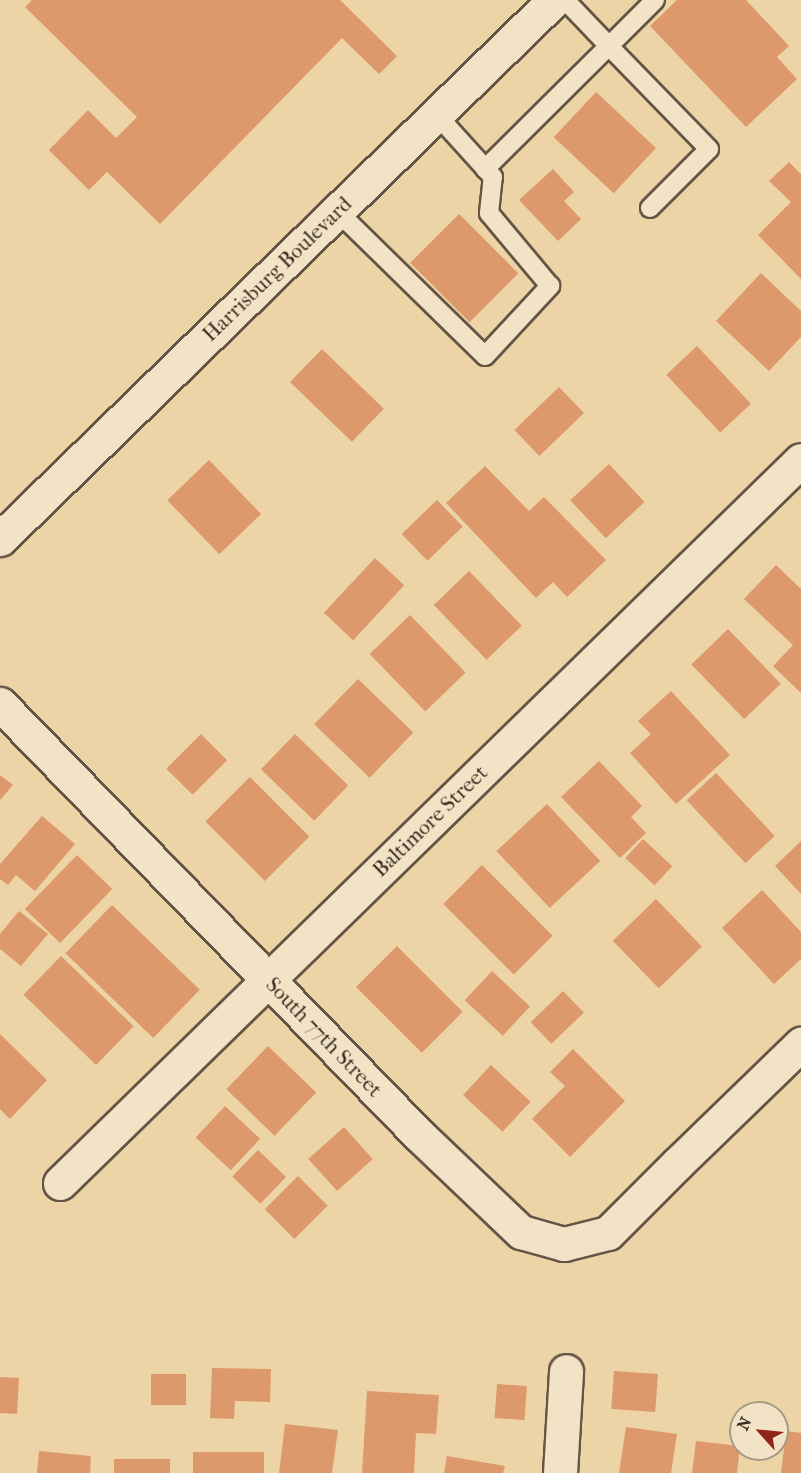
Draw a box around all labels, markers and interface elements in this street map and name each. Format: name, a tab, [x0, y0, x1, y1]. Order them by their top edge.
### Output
street label: Harrisburg Boulevard	[197, 191, 357, 347]
street label: Baltimore Street	[367, 760, 493, 882]
street label: South 77th Street	[261, 972, 387, 1102]
north arrow	[729, 1401, 789, 1461]
text: N	[733, 1414, 756, 1433]

